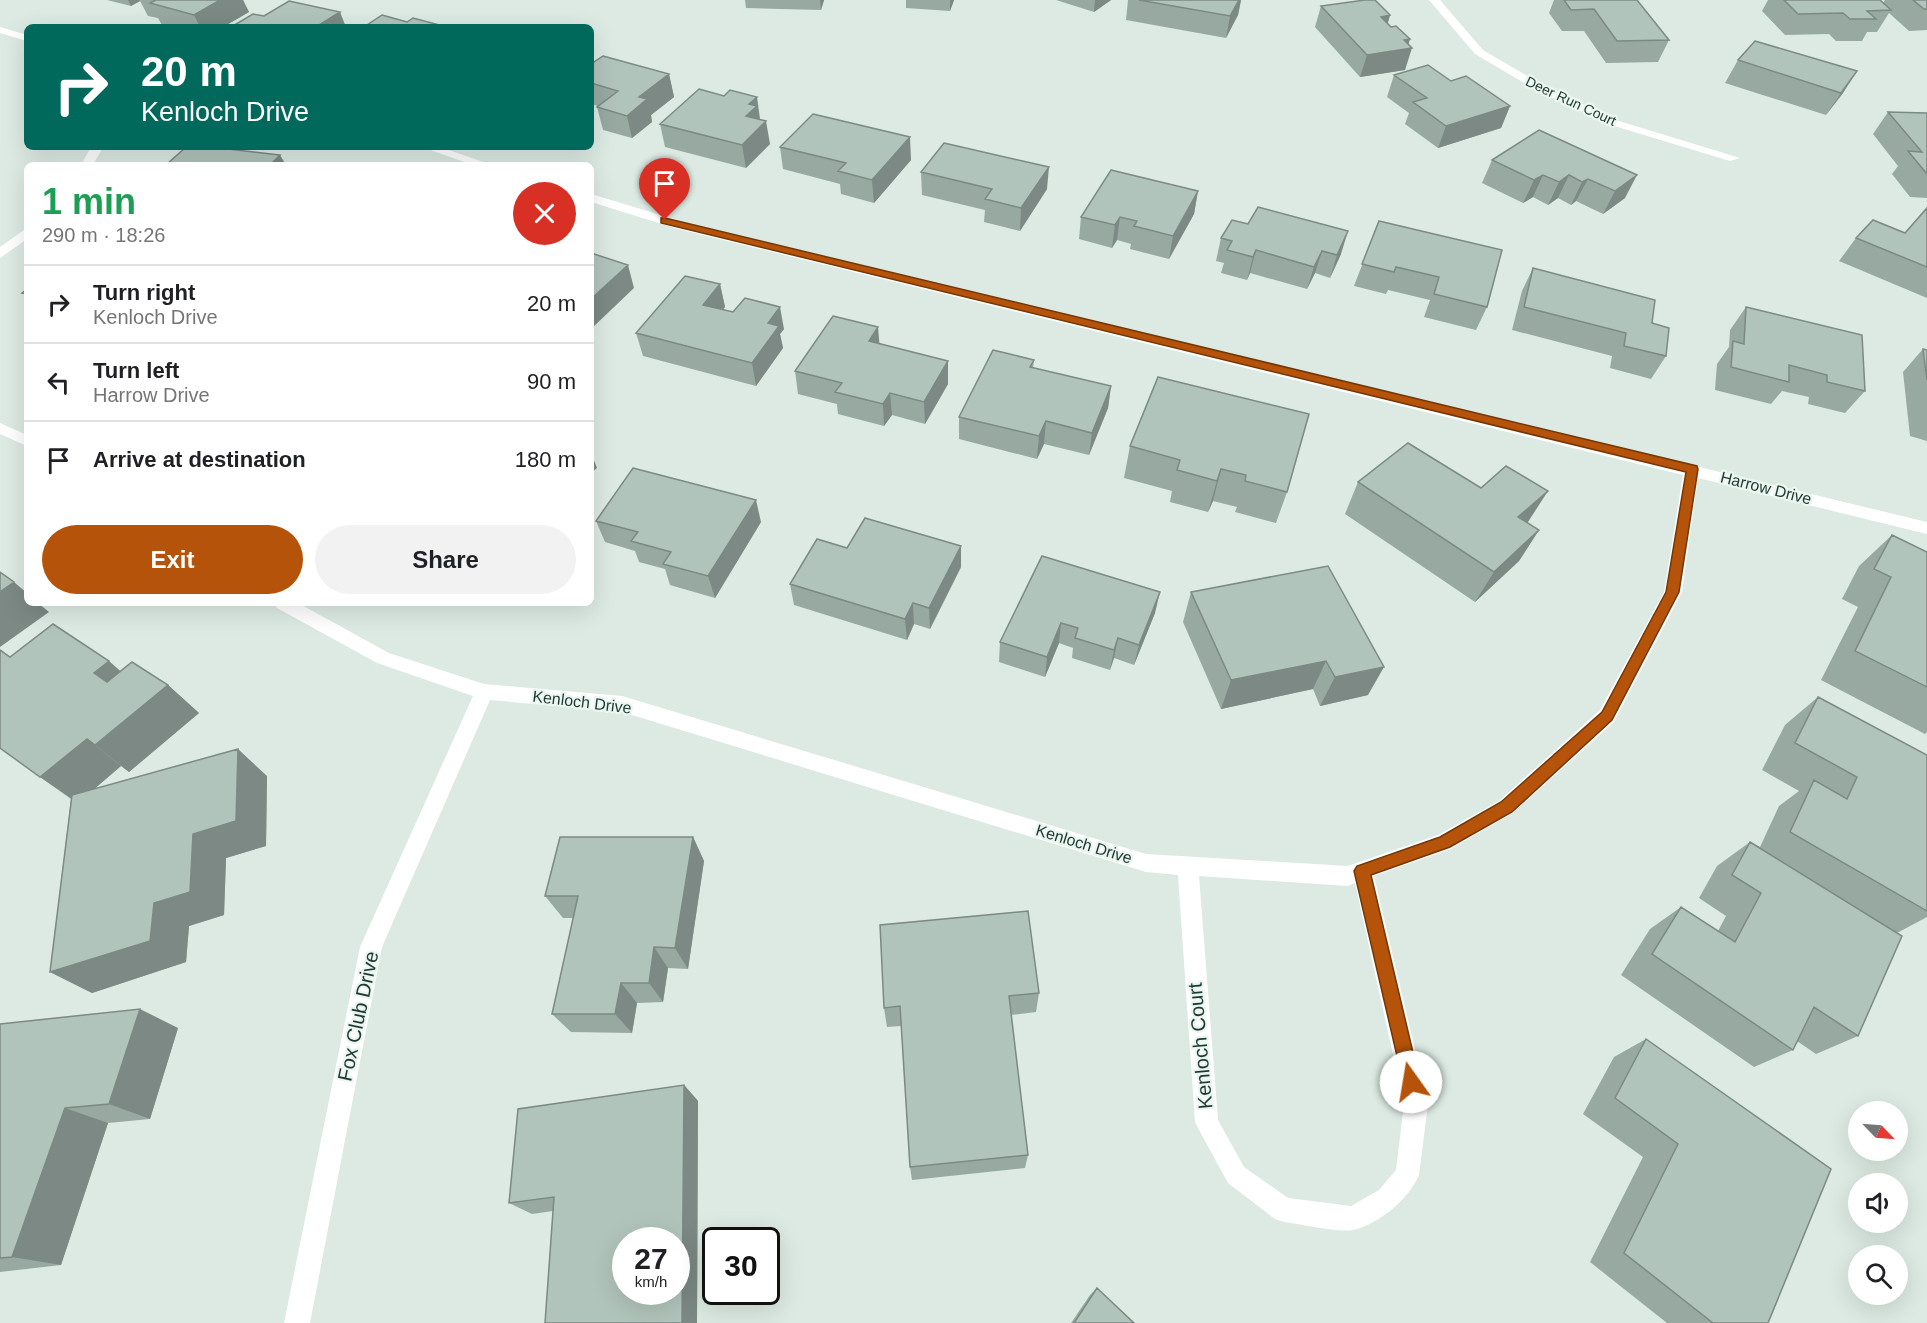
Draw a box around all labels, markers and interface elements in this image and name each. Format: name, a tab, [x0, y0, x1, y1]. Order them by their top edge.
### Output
icon: right	[42, 48, 120, 126]
text: 20 m	[141, 48, 237, 95]
street label: Deer Run Court	[1523, 73, 1619, 129]
text: Kenloch Drive	[141, 97, 309, 127]
pin	[639, 158, 690, 220]
icon: arrive	[648, 167, 681, 200]
text: 1 min	[42, 181, 136, 222]
button: close	[513, 182, 576, 245]
text: 290 m · 18:26	[42, 224, 165, 246]
text: Turn right	[93, 280, 195, 305]
icon: right	[42, 288, 75, 321]
text: 20 m	[527, 291, 576, 316]
text: Kenloch Drive	[93, 306, 218, 328]
text: Turn left	[93, 358, 179, 383]
icon: left	[42, 366, 75, 399]
text: 90 m	[527, 369, 576, 394]
text: Harrow Drive	[93, 384, 210, 406]
icon: arrive	[42, 444, 75, 477]
text: Arrive at destination	[93, 447, 306, 472]
text: 180 m	[515, 447, 576, 472]
street label: Harrow Drive	[1719, 468, 1813, 508]
button: Exit	[42, 525, 303, 594]
button: Share	[315, 525, 576, 594]
street label: Kenloch Drive	[532, 687, 633, 717]
street label: Kenloch Drive	[1034, 821, 1134, 867]
street label: Fox Club Drive	[333, 949, 383, 1083]
street label: Kenloch Court	[1183, 981, 1216, 1110]
position arrow	[1379, 1050, 1443, 1114]
north arrow	[1848, 1101, 1908, 1161]
map controls	[1848, 1101, 1908, 1305]
button: sound	[1848, 1173, 1908, 1233]
speed limit sign: 30	[702, 1227, 780, 1305]
text: 27	[634, 1242, 668, 1275]
button: search	[1848, 1245, 1908, 1305]
text: km/h	[635, 1273, 667, 1290]

